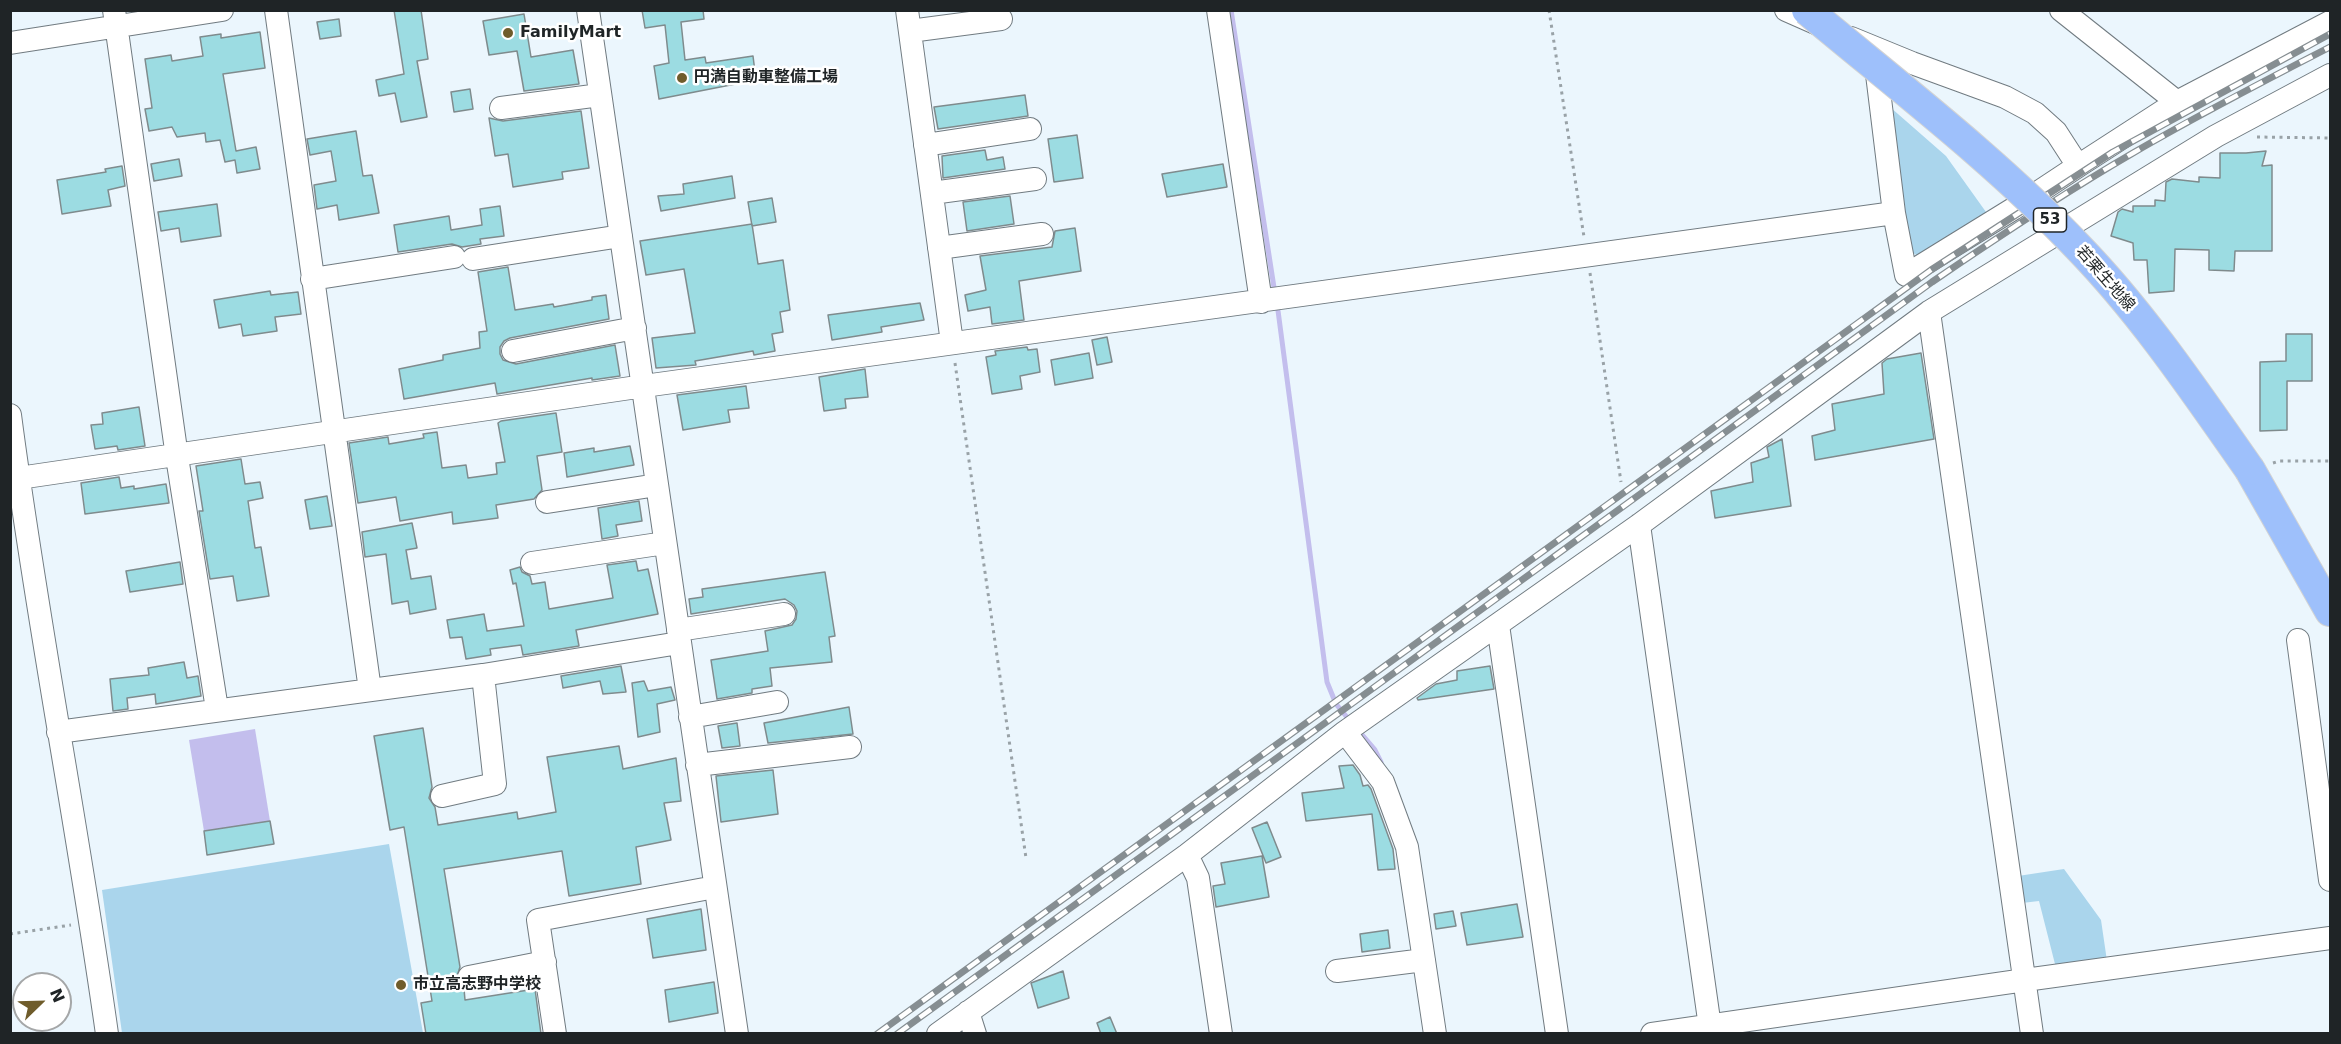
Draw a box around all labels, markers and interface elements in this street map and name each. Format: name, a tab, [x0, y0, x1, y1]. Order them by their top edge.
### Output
place label: FamilyMart	[520, 23, 621, 43]
marker: FamilyMart	[501, 26, 515, 40]
place label: 円満自動車整備工場	[694, 68, 838, 88]
marker: 円満自動車整備工場	[675, 71, 689, 85]
road number: 53	[2034, 208, 2066, 232]
street label: 若栗生地線	[2072, 243, 2138, 315]
north arrow	[12, 972, 72, 1032]
place label: 市立高志野中学校	[413, 975, 541, 995]
marker: 市立高志野中学校	[394, 978, 408, 992]
text: N	[46, 986, 69, 1005]

